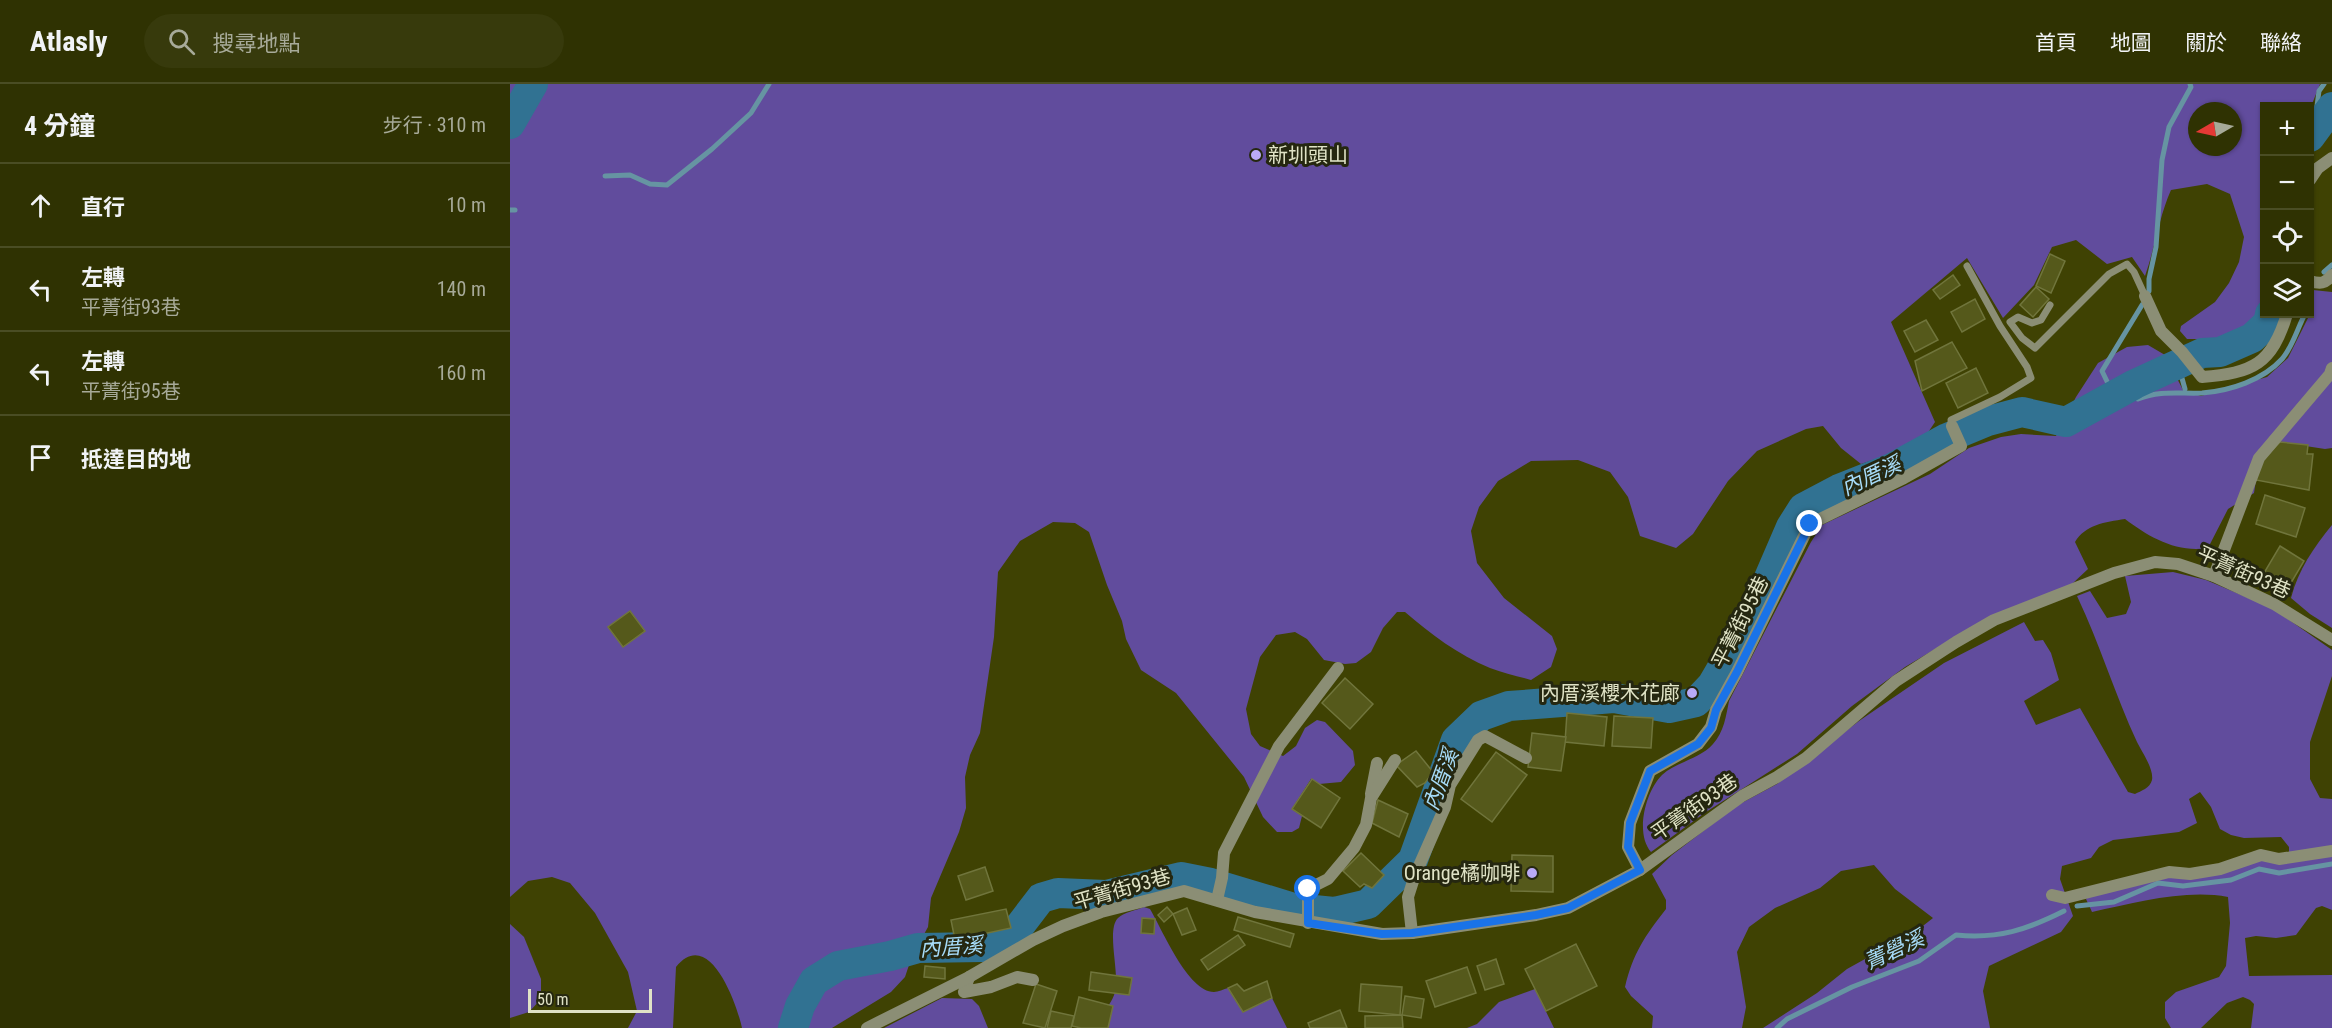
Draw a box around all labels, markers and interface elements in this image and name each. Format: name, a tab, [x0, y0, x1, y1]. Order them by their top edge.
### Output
search box	[144, 14, 564, 68]
text: Atlasly	[30, 25, 108, 58]
icon: search	[165, 25, 198, 58]
text: 搜尋地點	[213, 31, 301, 56]
text: 首頁	[2035, 31, 2077, 55]
text: 地圖	[2110, 31, 2152, 55]
text: 關於	[2185, 31, 2227, 55]
text: 聯絡	[2260, 31, 2302, 55]
north arrow	[2188, 102, 2242, 156]
map controls	[2260, 102, 2314, 318]
button: +	[2260, 102, 2314, 156]
text: 4 分鐘	[24, 111, 95, 141]
text: 步行 · 310 m	[383, 113, 486, 137]
place label: 新圳頭山	[1268, 143, 1348, 167]
marker: 新圳頭山	[1249, 148, 1263, 162]
button: −	[2260, 156, 2314, 210]
icon: ahead	[24, 189, 57, 222]
text: 10 m	[447, 193, 486, 217]
text: 直行	[81, 195, 125, 220]
button: locate	[2260, 210, 2314, 264]
button: layers	[2260, 264, 2314, 318]
text: 左轉	[81, 265, 125, 290]
icon: left	[24, 273, 57, 306]
text: 140 m	[437, 277, 486, 301]
text: 平菁街93巷	[81, 295, 181, 319]
text: 左轉	[81, 349, 125, 374]
icon: left	[24, 357, 57, 390]
text: 160 m	[437, 361, 486, 385]
text: 平菁街95巷	[81, 379, 181, 403]
icon: arrive	[24, 441, 57, 474]
text: 抵達目的地	[81, 447, 191, 472]
water label: 內厝溪	[1837, 451, 1907, 500]
route end	[1796, 510, 1822, 536]
street label: 平菁街93巷	[2194, 541, 2294, 603]
street label: 平菁街95巷	[1707, 572, 1773, 672]
place label: 內厝溪櫻木花廊	[1540, 681, 1680, 705]
marker: 內厝溪櫻木花廊	[1685, 686, 1699, 700]
water label: 內厝溪	[1419, 743, 1464, 814]
street label: 平菁街93巷	[1646, 769, 1742, 845]
place label: Orange橘咖啡	[1404, 861, 1520, 885]
street label: 平菁街93巷	[1071, 864, 1173, 914]
marker: Orange橘咖啡	[1525, 866, 1539, 880]
route start	[1294, 875, 1320, 901]
water label: 菁礐溪	[1860, 925, 1930, 974]
water label: 內厝溪	[919, 933, 986, 961]
scale bar	[528, 986, 652, 1014]
text: 50 m	[537, 990, 569, 1009]

